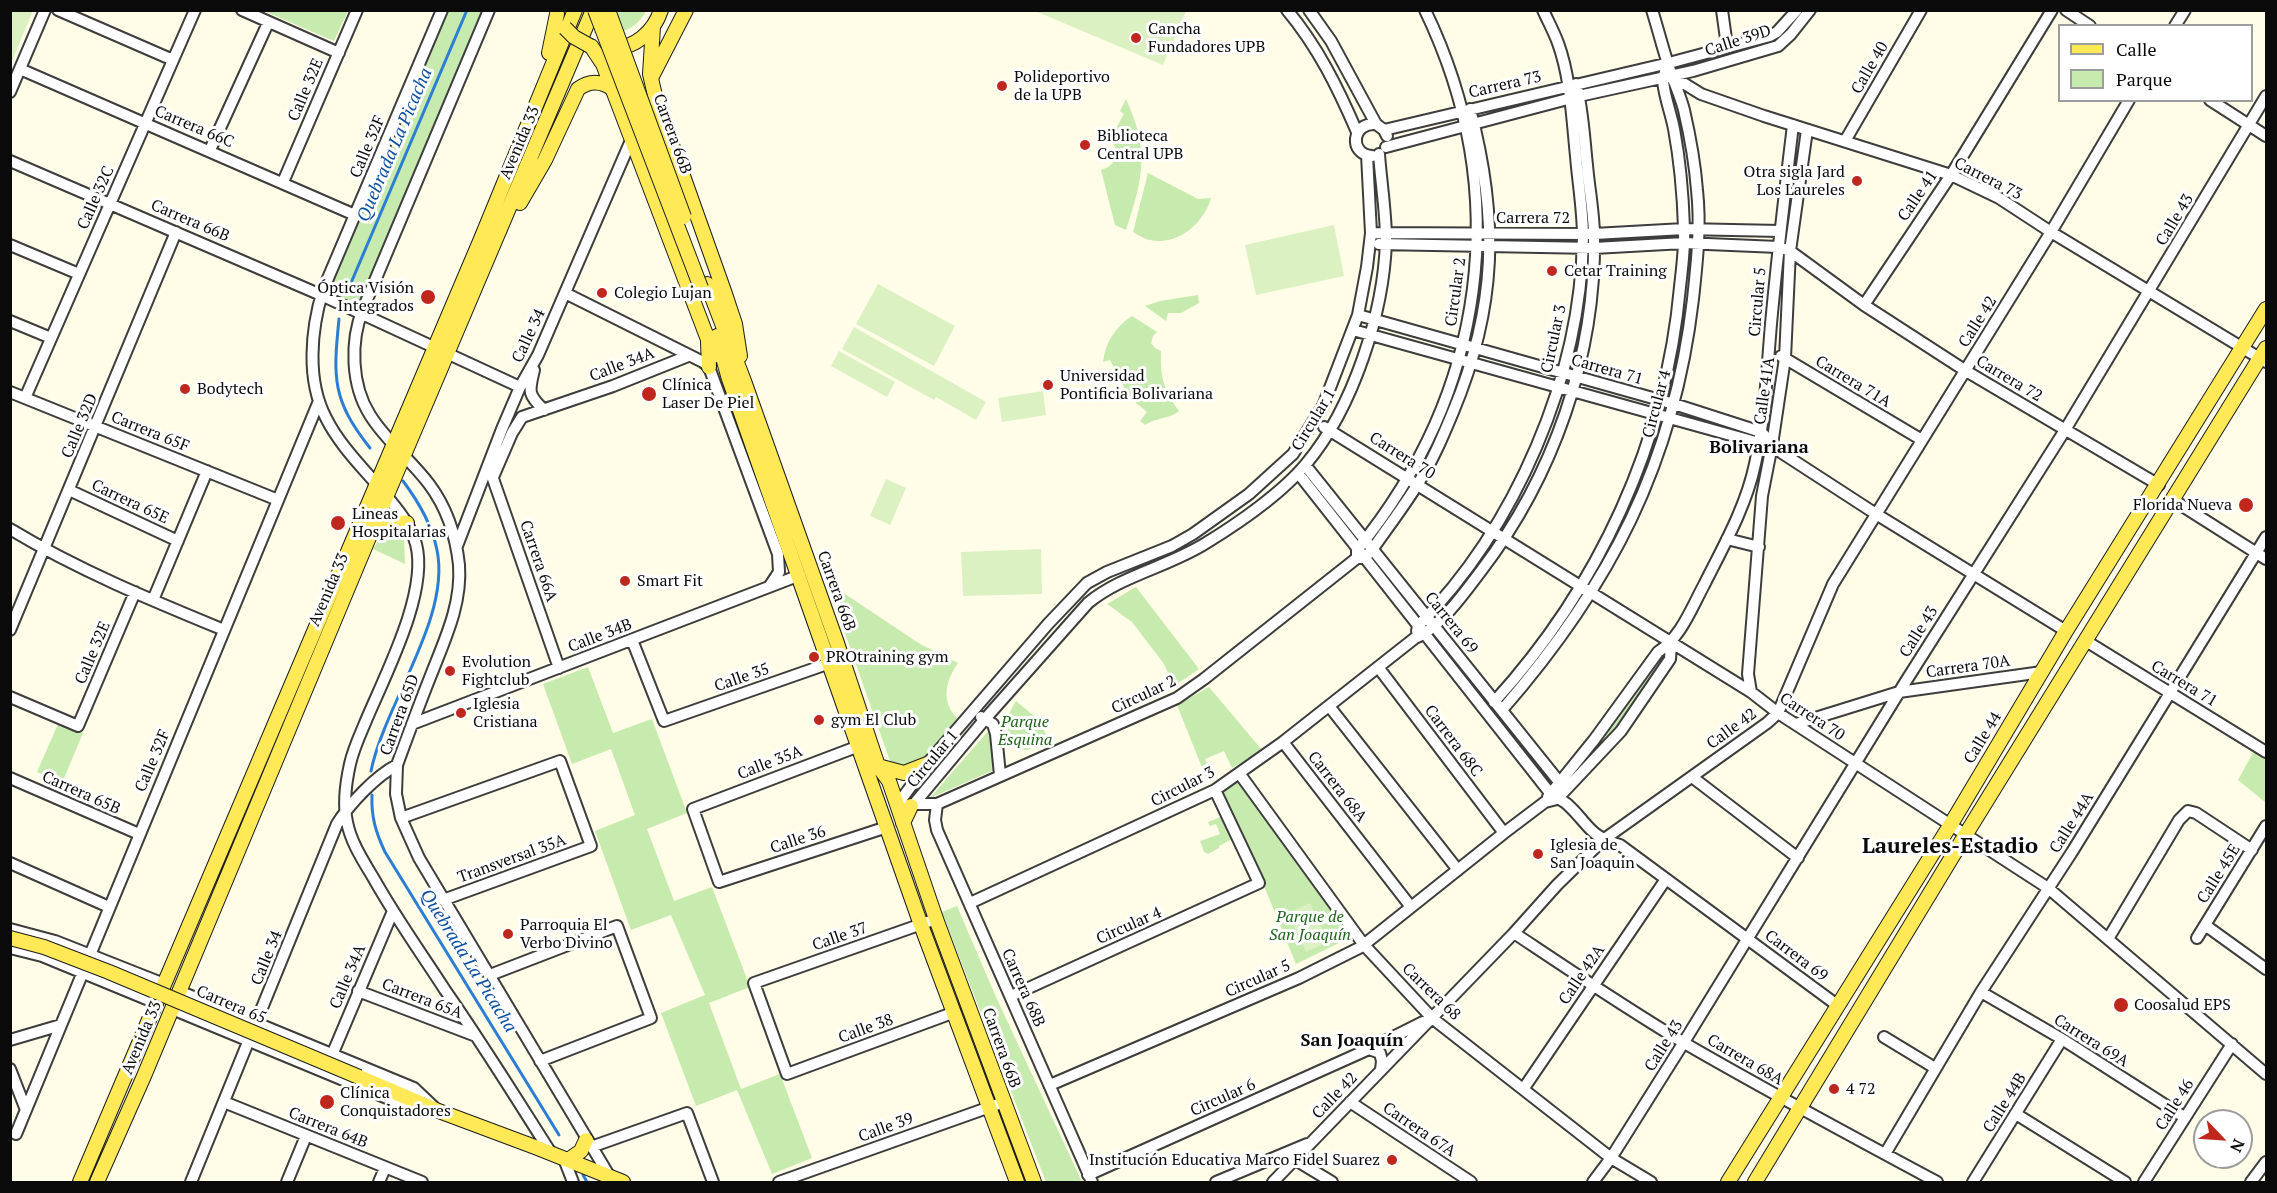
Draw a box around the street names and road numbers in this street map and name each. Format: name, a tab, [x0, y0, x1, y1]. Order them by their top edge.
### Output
street label: Calle 39D	[1703, 21, 1773, 61]
street label: Calle 40	[1847, 39, 1893, 97]
street label: Calle 32E	[284, 56, 328, 124]
street label: Carrera 73	[1467, 67, 1543, 103]
street label: Carrera 66B	[649, 91, 695, 177]
street label: Carrera 66C	[151, 102, 237, 152]
street label: Avenida 33	[496, 103, 544, 183]
street label: Calle 32F	[346, 113, 390, 181]
street label: Carrera 73	[1951, 154, 2025, 204]
street label: Calle 32C	[74, 163, 118, 233]
street label: Calle 41	[1894, 167, 1942, 225]
street label: Calle 43	[2152, 191, 2198, 249]
street label: Carrera 66B	[148, 196, 232, 246]
street label: Carrera 72	[1496, 208, 1570, 228]
street label: Circular 2	[1442, 256, 1470, 328]
street label: Circular 5	[1745, 267, 1771, 337]
street label: Calle 42	[1955, 293, 2001, 351]
street label: Circular 3	[1537, 303, 1571, 375]
street label: Calle 34	[508, 306, 550, 366]
street label: Calle 34A	[587, 344, 657, 386]
street label: Carrera 71	[1569, 351, 1645, 389]
street label: Carrera 71A	[1812, 352, 1894, 412]
street label: Carrera 72	[1972, 352, 2046, 406]
street label: Calle 41A	[1751, 356, 1779, 426]
street label: Circular 4	[1639, 368, 1675, 440]
street label: Circular 1	[1288, 385, 1340, 455]
street label: Calle 32D	[58, 391, 102, 461]
street label: Carrera 65F	[108, 408, 192, 456]
street label: Carrera 70	[1366, 428, 1438, 484]
street label: Carrera 65E	[88, 476, 172, 528]
street label: Carrera 66A	[515, 518, 561, 604]
street label: Carrera 66B	[813, 548, 859, 634]
street label: Avenida 33	[305, 550, 353, 630]
street label: Carrera 69	[1420, 588, 1482, 658]
street label: Calle 43	[1896, 603, 1942, 661]
street label: Calle 34B	[565, 615, 635, 657]
street label: Calle 32E	[71, 619, 115, 687]
street label: Carrera 70A	[1925, 652, 2011, 682]
street label: Carrera 71	[2147, 657, 2221, 711]
street label: Calle 35	[712, 660, 772, 696]
street label: Carrera 65D	[376, 672, 424, 758]
street label: Circular 2	[1109, 672, 1179, 718]
street label: Carrera 70	[1776, 689, 1848, 745]
street label: Carrera 68C	[1420, 702, 1486, 780]
street label: Calle 42	[1703, 704, 1761, 754]
street label: Calle 44	[1960, 709, 2006, 767]
street label: Circular 1	[903, 726, 963, 792]
street label: Calle 32F	[131, 727, 175, 795]
street label: Calle 35A	[735, 742, 805, 784]
street label: Carrera 68A	[1303, 748, 1371, 826]
street label: Circular 3	[1148, 763, 1218, 811]
street label: Carrera 65B	[39, 767, 123, 819]
street label: Calle 44A	[2046, 789, 2098, 857]
street label: Calle 36	[768, 822, 828, 858]
street label: Transversal 35A	[455, 831, 569, 887]
street label: Calle 45E	[2193, 841, 2245, 907]
street label: Circular 4	[1093, 903, 1165, 949]
street label: Calle 37	[810, 919, 870, 955]
street label: Carrera 69	[1761, 926, 1831, 986]
street label: Calle 34	[247, 928, 287, 988]
street label: Calle 42A	[1555, 941, 1609, 1009]
street label: Calle 34A	[326, 942, 370, 1012]
street label: Carrera 68B	[997, 946, 1049, 1030]
street label: Circular 5	[1222, 956, 1294, 1002]
street label: Carrera 68	[1398, 959, 1464, 1025]
street label: Carrera 65A	[379, 975, 465, 1023]
street label: Carrera 65	[193, 982, 269, 1028]
street label: Avenida 33	[118, 998, 166, 1078]
street label: Carrera 66B	[978, 1005, 1024, 1091]
street label: Calle 38	[836, 1010, 896, 1048]
street label: Carrera 69A	[2050, 1010, 2132, 1072]
street label: Calle 43	[1641, 1017, 1687, 1075]
street label: Carrera 68A	[1703, 1030, 1787, 1090]
street label: Calle 42	[1308, 1069, 1362, 1123]
street label: Calle 44B	[1979, 1070, 2031, 1136]
street label: Circular 6	[1187, 1075, 1259, 1121]
street label: Calle 46	[2152, 1076, 2198, 1134]
street label: Carrera 67A	[1379, 1099, 1459, 1161]
street label: Carrera 64B	[286, 1103, 370, 1153]
street label: Calle 39	[856, 1109, 916, 1147]

